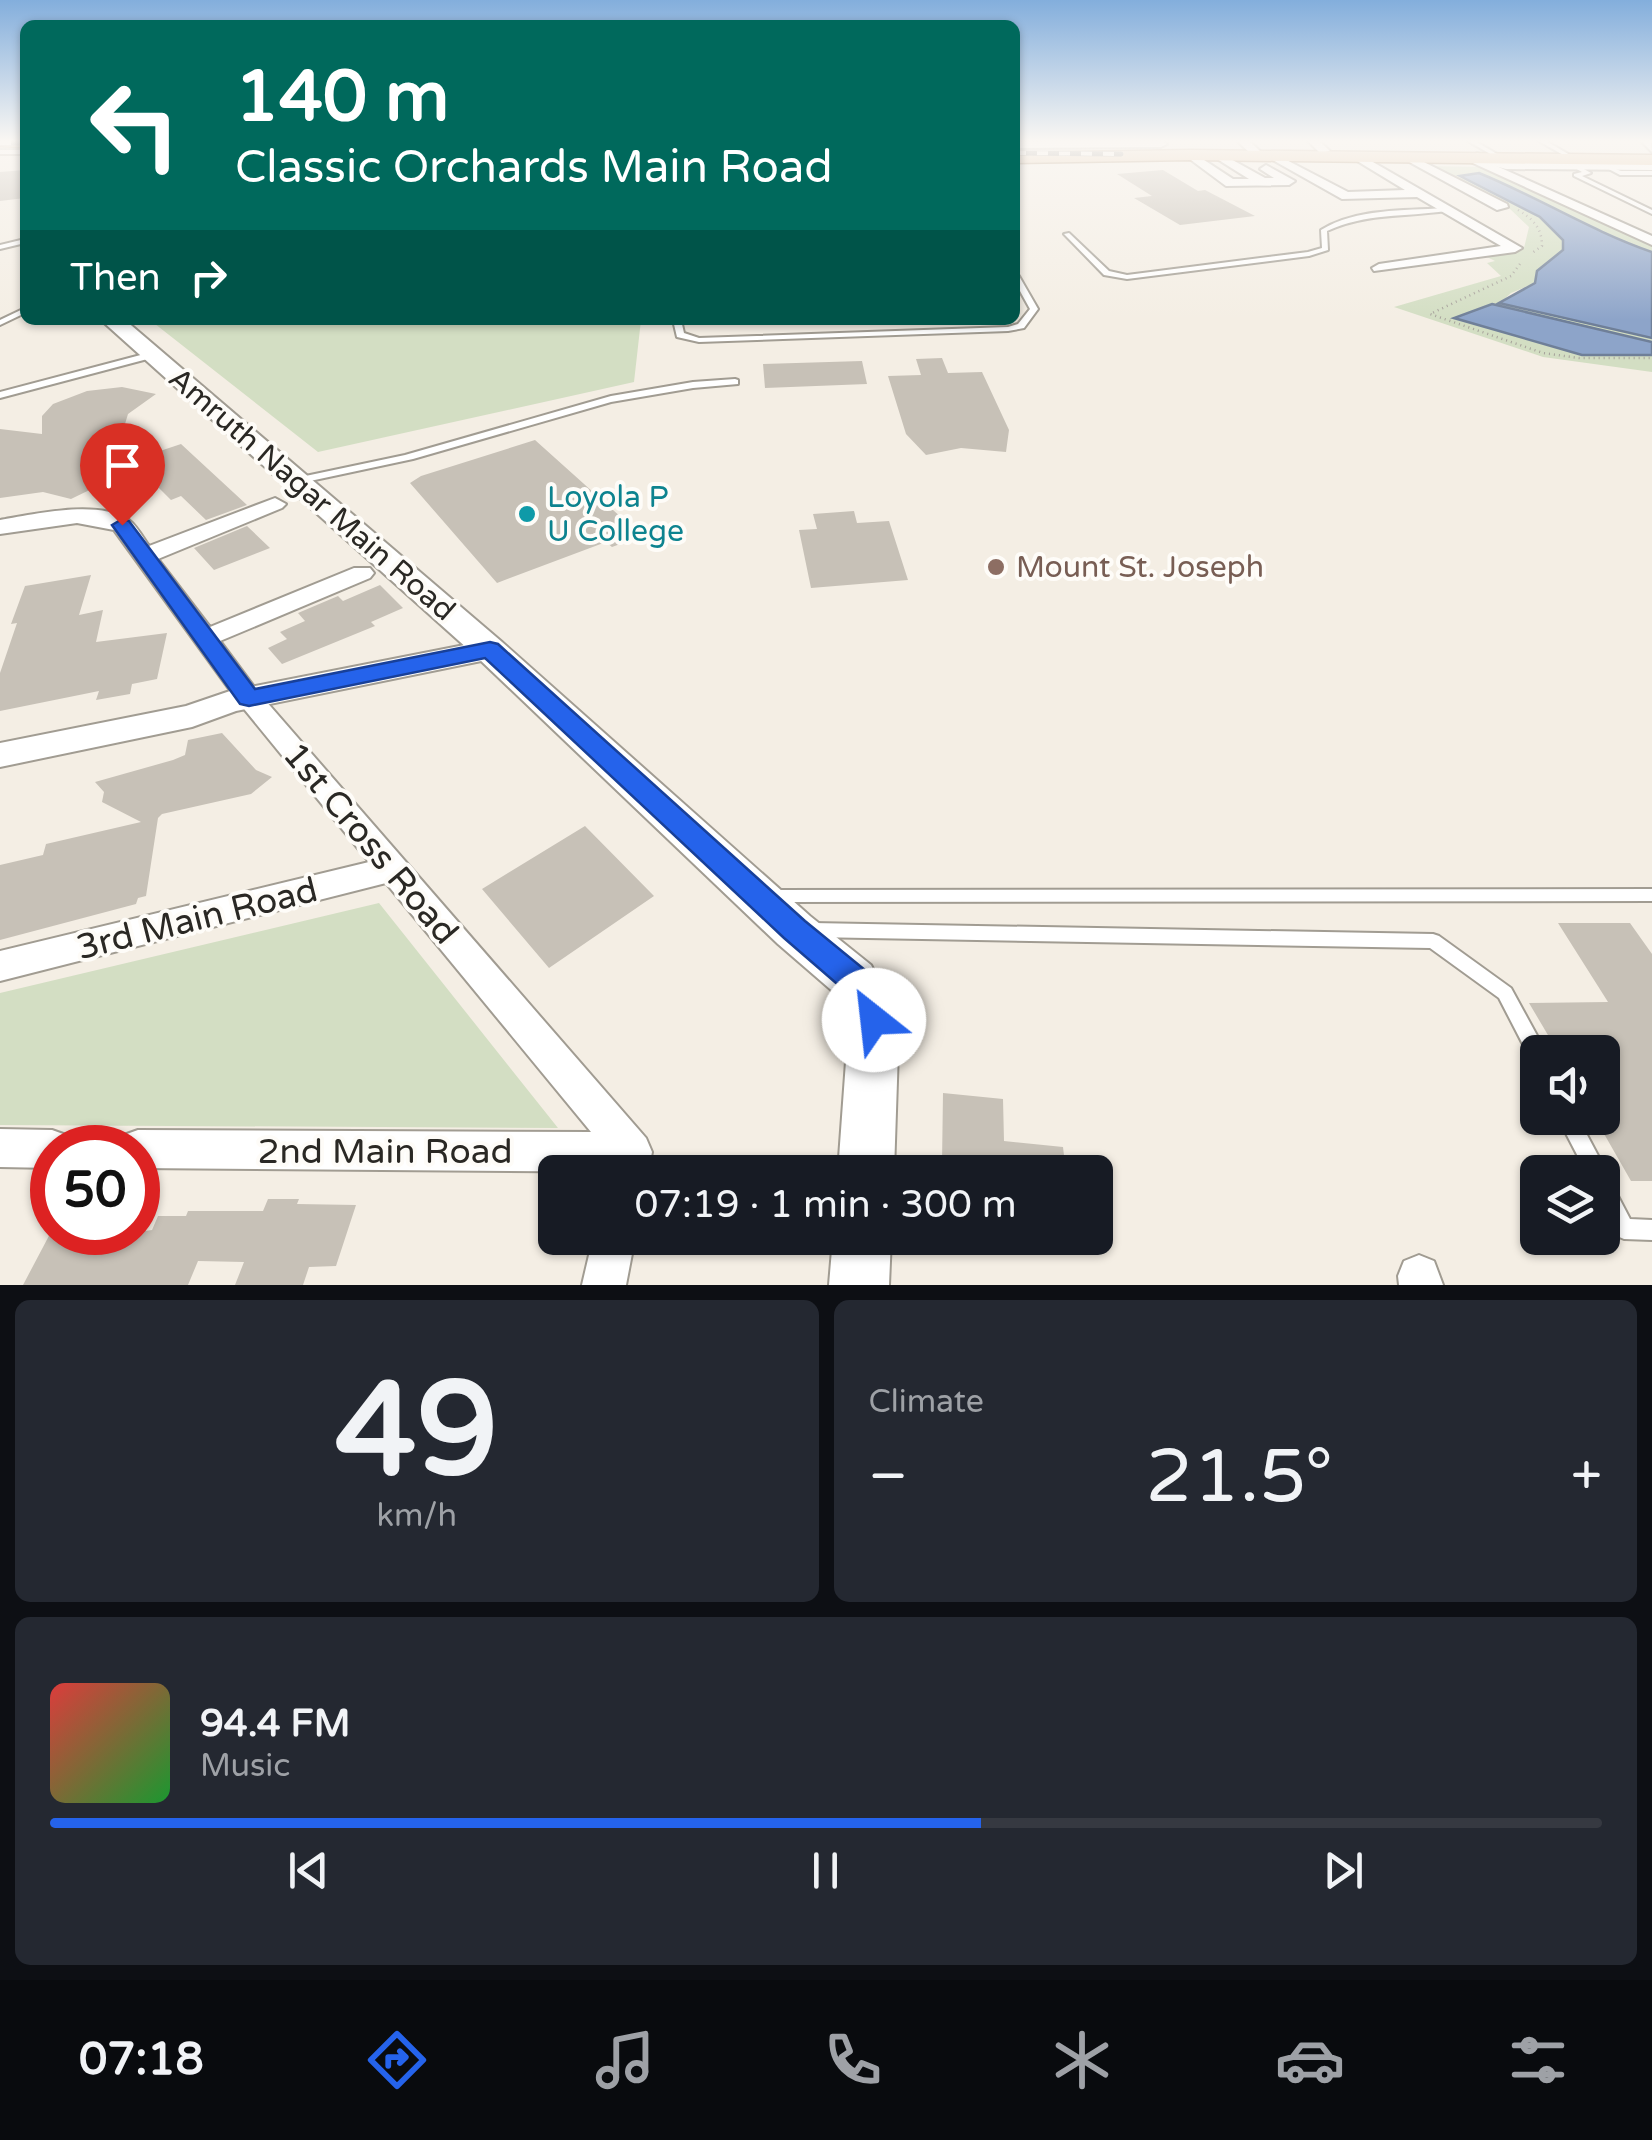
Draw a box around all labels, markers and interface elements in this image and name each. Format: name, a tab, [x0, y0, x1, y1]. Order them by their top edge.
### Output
text: 140 m	[235, 56, 449, 140]
icon: left	[70, 60, 200, 190]
text: Classic Orchards Main Road	[235, 141, 833, 195]
icon: right	[181, 250, 236, 305]
text: Then	[70, 255, 161, 301]
street label: Amruth Nagar Main Road	[161, 360, 463, 629]
pin	[80, 423, 165, 526]
icon: arrive	[95, 438, 150, 493]
place label: Loyola P U College	[547, 479, 684, 550]
marker: Loyola P U College	[516, 503, 538, 525]
place label: Mount St. Joseph	[1016, 549, 1264, 586]
marker: Mount St. Joseph	[985, 556, 1007, 578]
street label: 1st Cross Road	[274, 734, 467, 953]
street label: 3rd Main Road	[73, 869, 322, 969]
position arrow	[822, 968, 926, 1072]
map controls	[1520, 1035, 1620, 1255]
button: sound	[1520, 1035, 1620, 1135]
speed limit sign: 50	[30, 1125, 160, 1255]
street label: 2nd Main Road	[257, 1131, 513, 1173]
button: layers	[1520, 1155, 1620, 1255]
text: 07:19 · 1 min · 300 m	[634, 1182, 1017, 1228]
text: 49	[335, 1354, 498, 1510]
text: Climate	[869, 1383, 984, 1421]
text: 21.5°	[1146, 1432, 1333, 1522]
text: −	[869, 1444, 908, 1510]
text: +	[1571, 1444, 1602, 1510]
text: km/h	[377, 1497, 457, 1535]
text: 94.4 FM	[200, 1701, 350, 1747]
text: Music	[200, 1747, 290, 1785]
icon: previous	[281, 1843, 336, 1898]
icon: pause	[798, 1843, 853, 1898]
icon: next	[1316, 1843, 1371, 1898]
icon: directions	[362, 2025, 432, 2095]
icon: music	[590, 2025, 660, 2095]
icon: phone	[818, 2025, 888, 2095]
icon: climate	[1047, 2025, 1117, 2095]
icon: car	[1275, 2025, 1345, 2095]
icon: filters	[1503, 2025, 1573, 2095]
text: 07:18	[79, 2033, 204, 2087]

